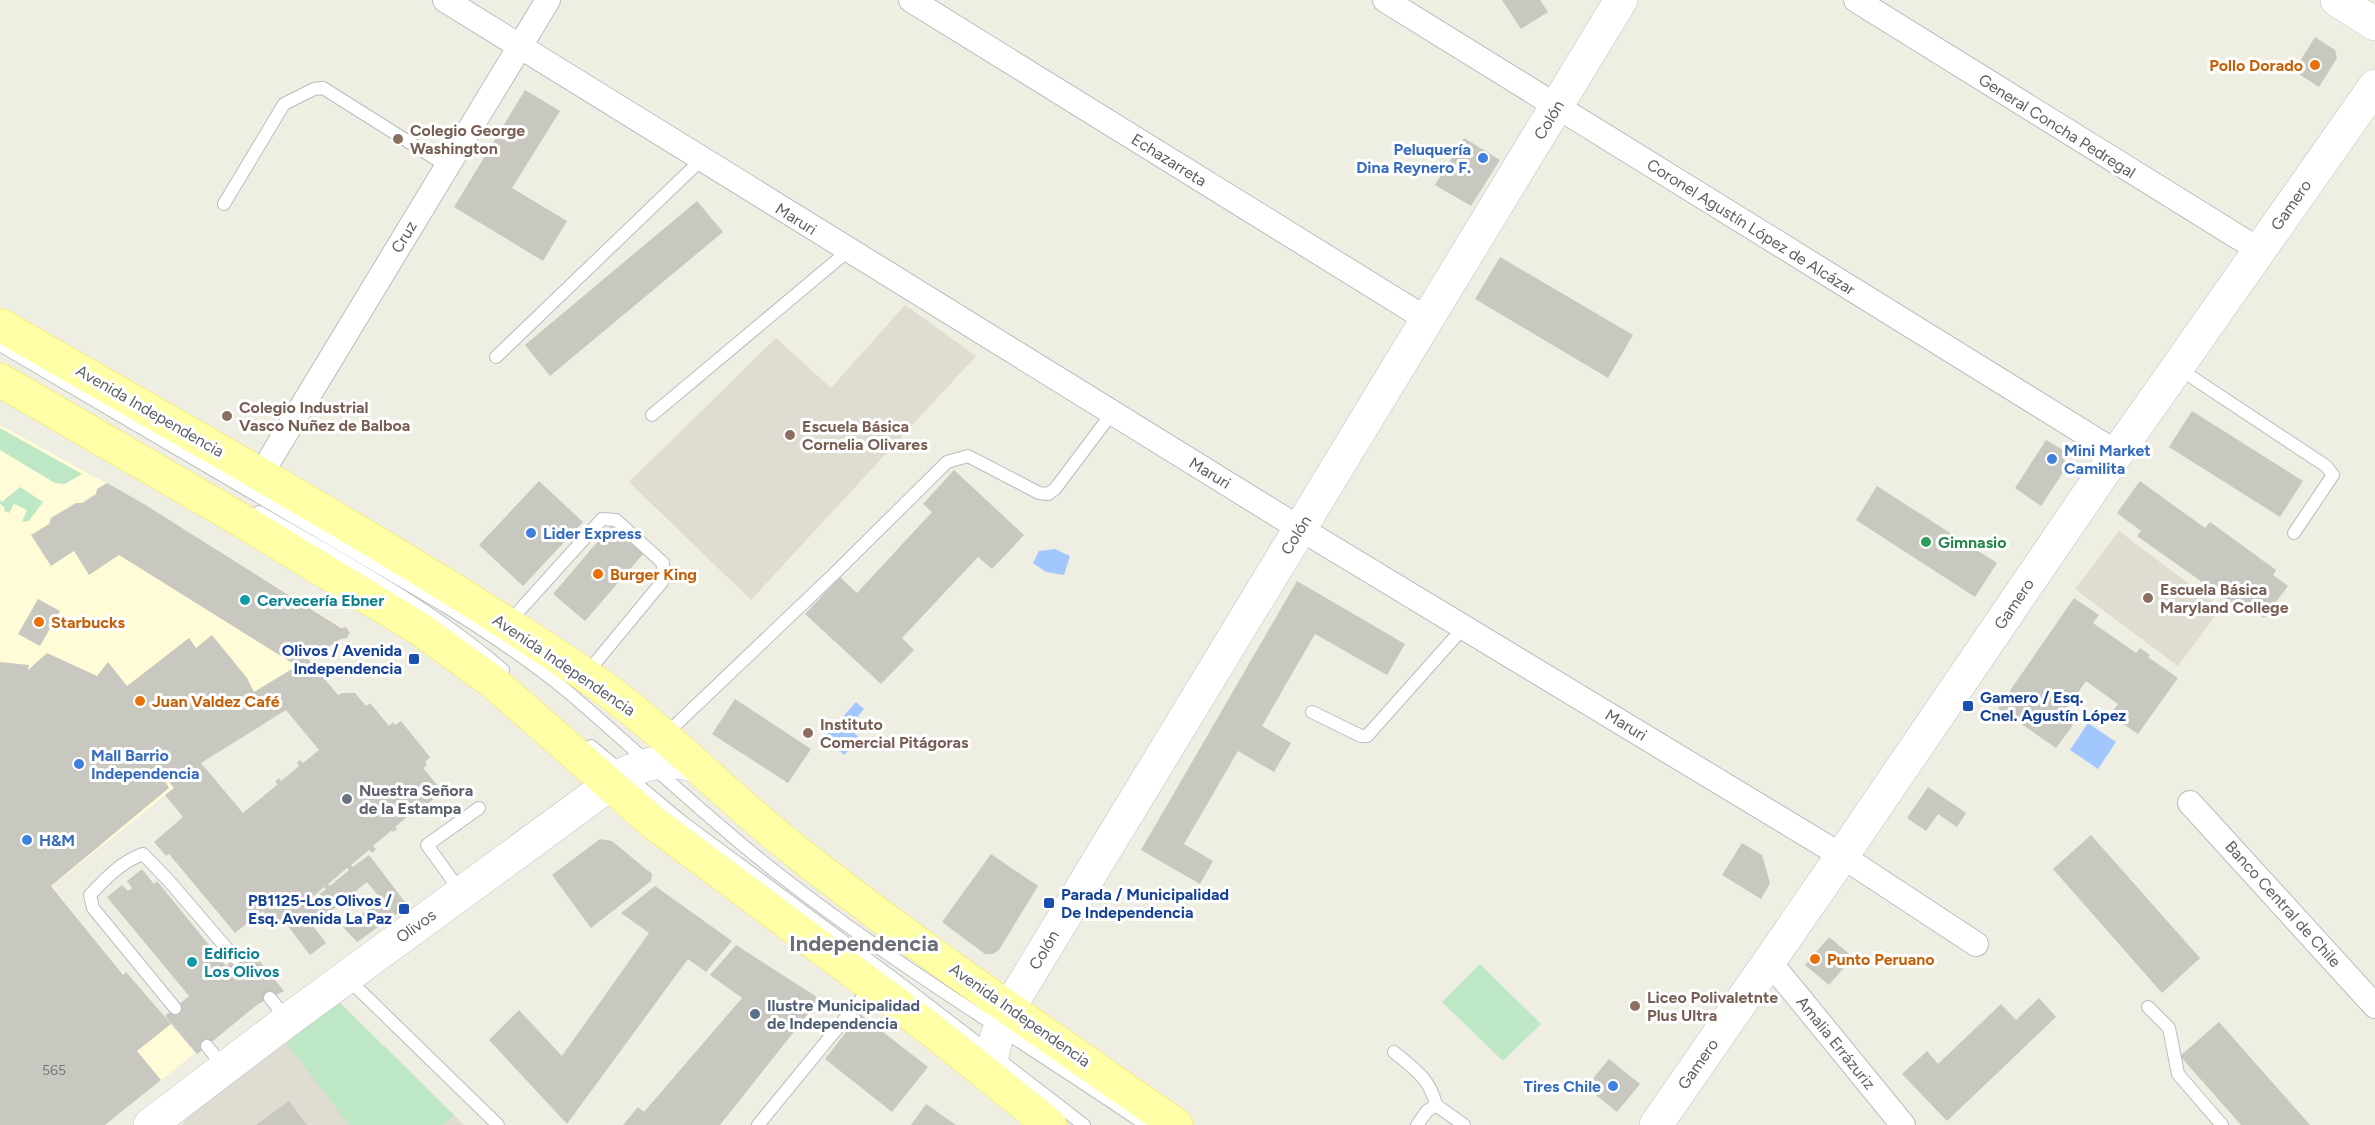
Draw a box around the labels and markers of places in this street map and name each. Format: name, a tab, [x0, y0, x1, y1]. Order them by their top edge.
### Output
place label: Pollo Dorado	[2209, 56, 2303, 75]
marker: Pollo Dorado	[2308, 58, 2322, 72]
place label: Colegio George Washington	[410, 121, 525, 158]
marker: Colegio George Washington	[391, 132, 405, 146]
place label: Peluquería Dina Reynero F.	[1356, 140, 1471, 177]
marker: Peluquería Dina Reynero F.	[1476, 151, 1490, 165]
place label: Colegio Industrial Vasco Nuñez de Balboa	[239, 398, 410, 435]
marker: Colegio Industrial Vasco Nuñez de Balboa	[220, 409, 234, 423]
place label: Escuela Básica Cornelia Olivares	[802, 417, 928, 454]
marker: Escuela Básica Cornelia Olivares	[783, 428, 797, 442]
place label: Mini Market Camilita	[2064, 441, 2151, 478]
marker: Mini Market Camilita	[2045, 452, 2059, 466]
place label: Lider Express	[543, 524, 642, 543]
marker: Lider Express	[524, 526, 538, 540]
place label: Gimnasio	[1938, 533, 2007, 552]
marker: Gimnasio	[1919, 535, 1933, 549]
place label: Burger King	[610, 565, 697, 584]
marker: Burger King	[591, 567, 605, 581]
place label: Escuela Básica Maryland College	[2160, 580, 2289, 617]
place label: Cervecería Ebner	[257, 591, 384, 610]
marker: Escuela Básica Maryland College	[2141, 591, 2155, 605]
marker: Cervecería Ebner	[238, 593, 252, 607]
place label: Starbucks	[51, 613, 126, 632]
marker: Starbucks	[32, 615, 46, 629]
place label: Olivos / Avenida Independencia	[282, 641, 402, 678]
marker: Olivos / Avenida Independencia	[407, 652, 421, 666]
place label: Gamero / Esq. Cnel. Agustín López	[1980, 688, 2127, 725]
place label: Juan Valdez Café	[152, 692, 280, 711]
marker: Juan Valdez Café	[133, 694, 147, 708]
marker: Gamero / Esq. Cnel. Agustín López	[1961, 699, 1975, 713]
place label: Instituto Comercial Pitágoras	[820, 715, 969, 752]
marker: Instituto Comercial Pitágoras	[801, 726, 815, 740]
place label: Mall Barrio Independencia	[91, 746, 200, 783]
marker: Mall Barrio Independencia	[72, 757, 86, 771]
place label: Nuestra Señora de la Estampa	[359, 781, 473, 818]
marker: Nuestra Señora de la Estampa	[340, 792, 354, 806]
place label: H&M	[39, 831, 75, 850]
marker: H&M	[20, 833, 34, 847]
place label: Parada / Municipalidad De Independencia	[1061, 885, 1229, 922]
place label: PB1125-Los Olivos / Esq. Avenida La Paz	[248, 891, 392, 928]
marker: Parada / Municipalidad De Independencia	[1042, 896, 1056, 910]
marker: PB1125-Los Olivos / Esq. Avenida La Paz	[397, 902, 411, 916]
place label: Edificio Los Olivos	[204, 944, 280, 981]
place label: Punto Peruano	[1827, 950, 1935, 969]
marker: Punto Peruano	[1808, 952, 1822, 966]
marker: Edificio Los Olivos	[185, 955, 199, 969]
place label: Liceo Polivaletnte Plus Ultra	[1647, 988, 1778, 1025]
place label: Ilustre Municipalidad de Independencia	[767, 996, 920, 1033]
marker: Liceo Polivaletnte Plus Ultra	[1628, 999, 1642, 1013]
marker: Ilustre Municipalidad de Independencia	[748, 1007, 762, 1021]
place label: Tires Chile	[1524, 1077, 1601, 1096]
marker: Tires Chile	[1606, 1079, 1620, 1093]

